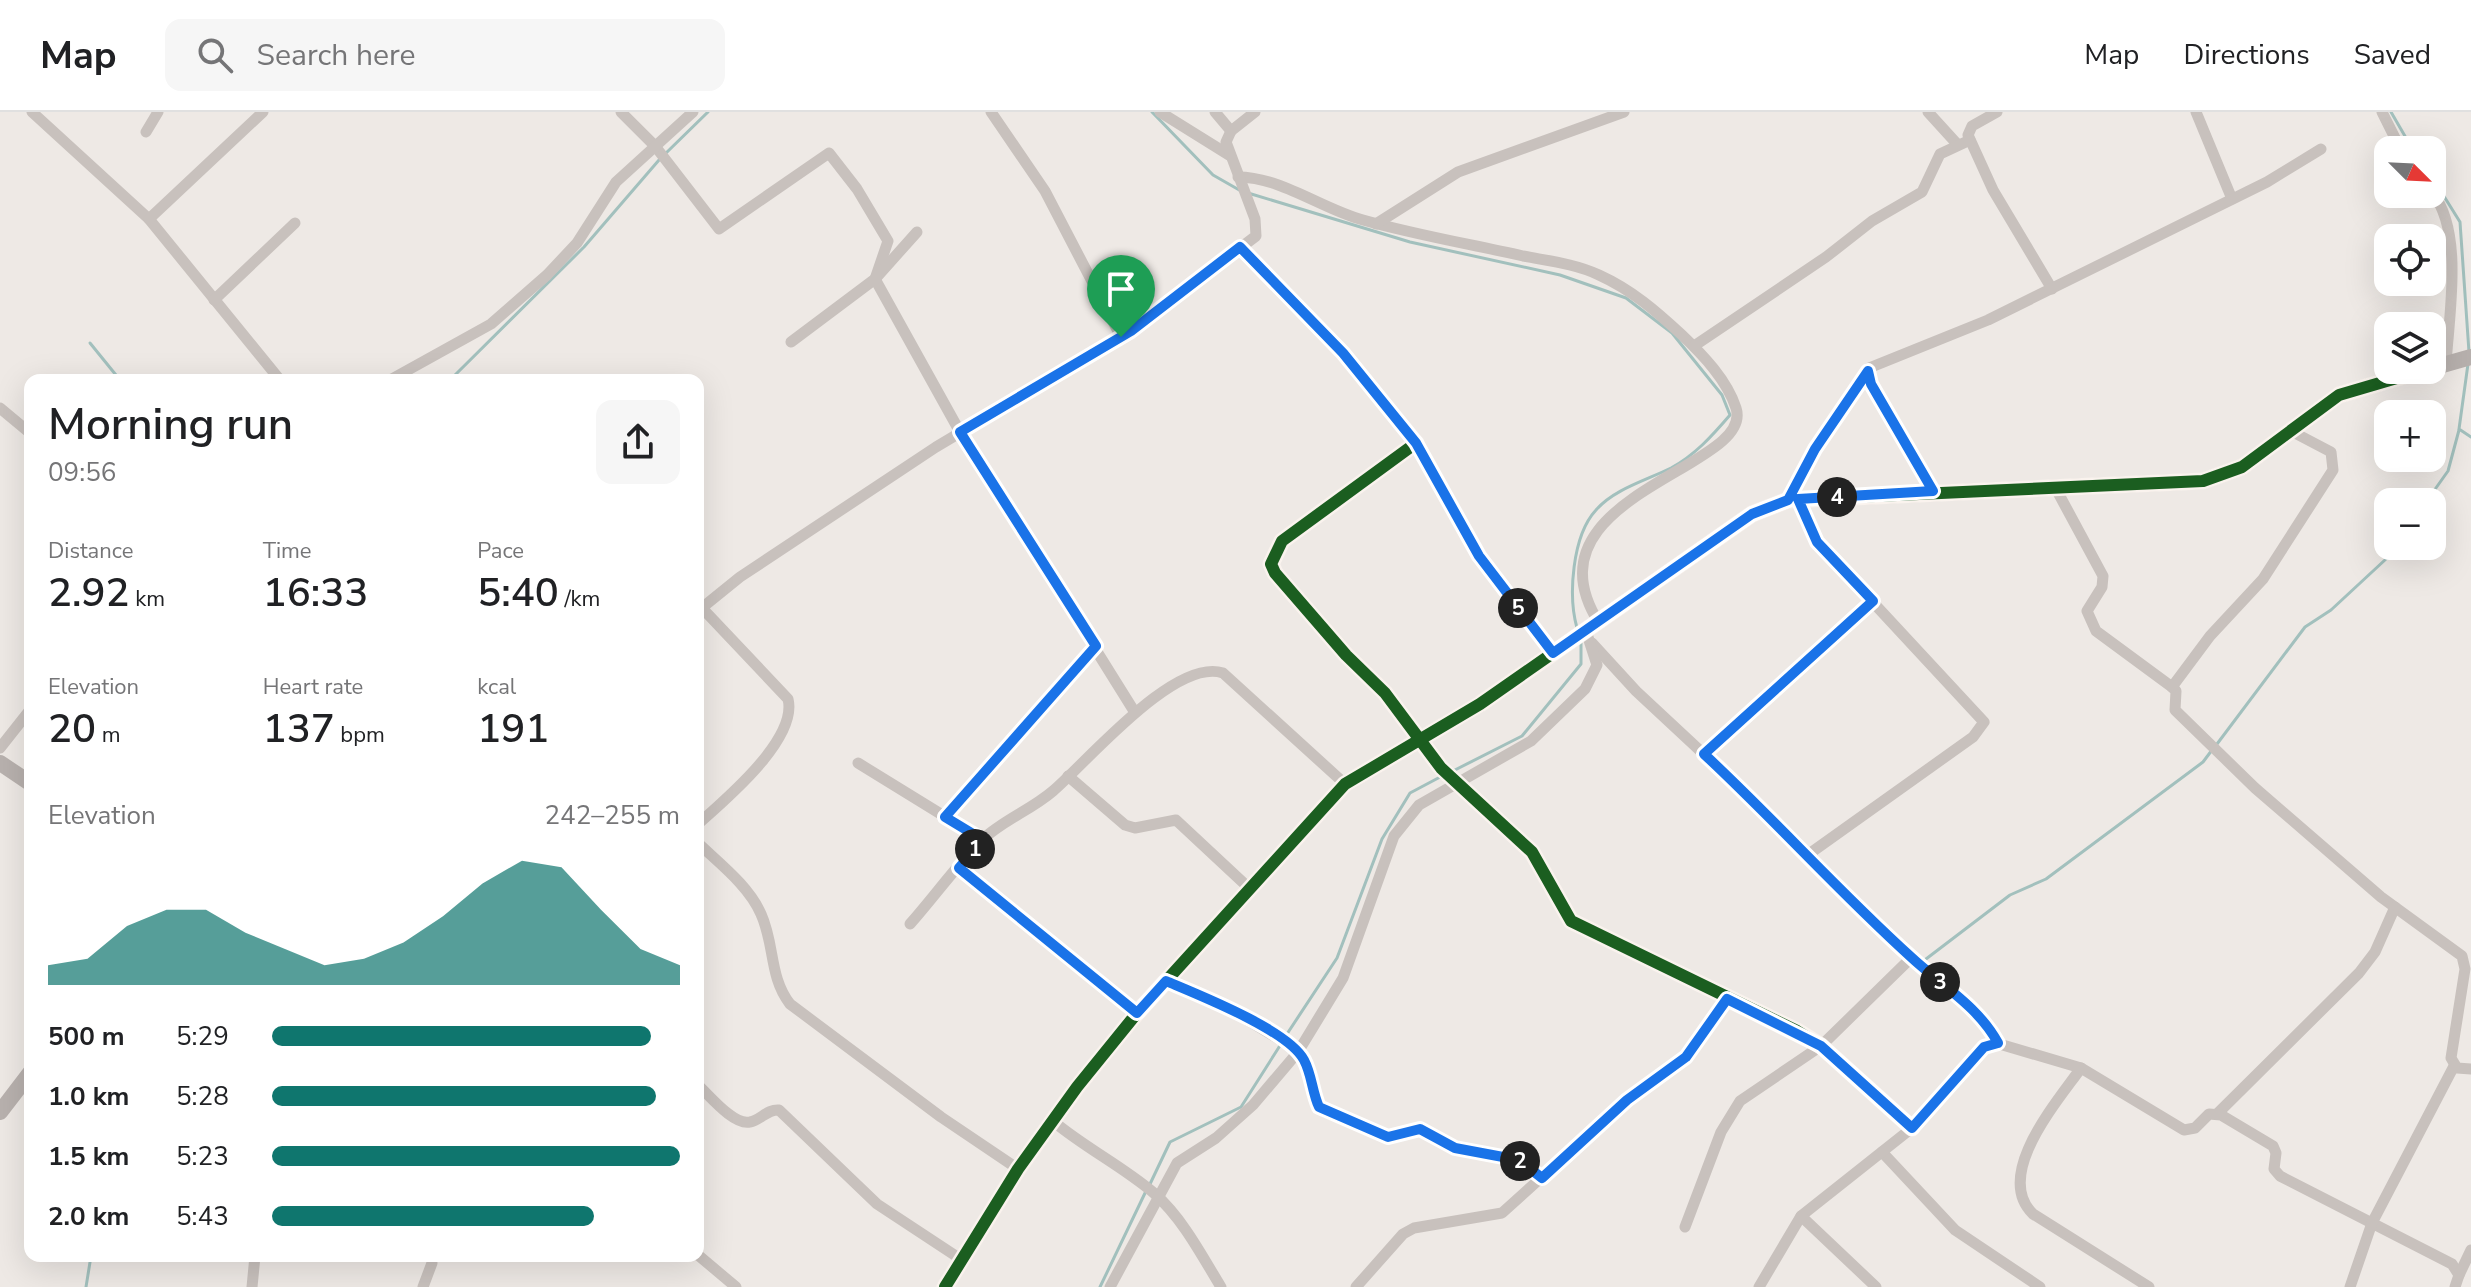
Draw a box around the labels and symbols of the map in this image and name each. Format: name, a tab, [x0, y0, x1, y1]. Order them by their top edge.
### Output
north arrow	[2374, 136, 2446, 208]
pin	[1087, 255, 1155, 337]
pin: 4	[1817, 477, 1857, 517]
pin: 5	[1498, 588, 1538, 628]
pin: 1	[955, 829, 995, 869]
pin: 3	[1920, 962, 1960, 1002]
pin: 2	[1500, 1141, 1540, 1181]

